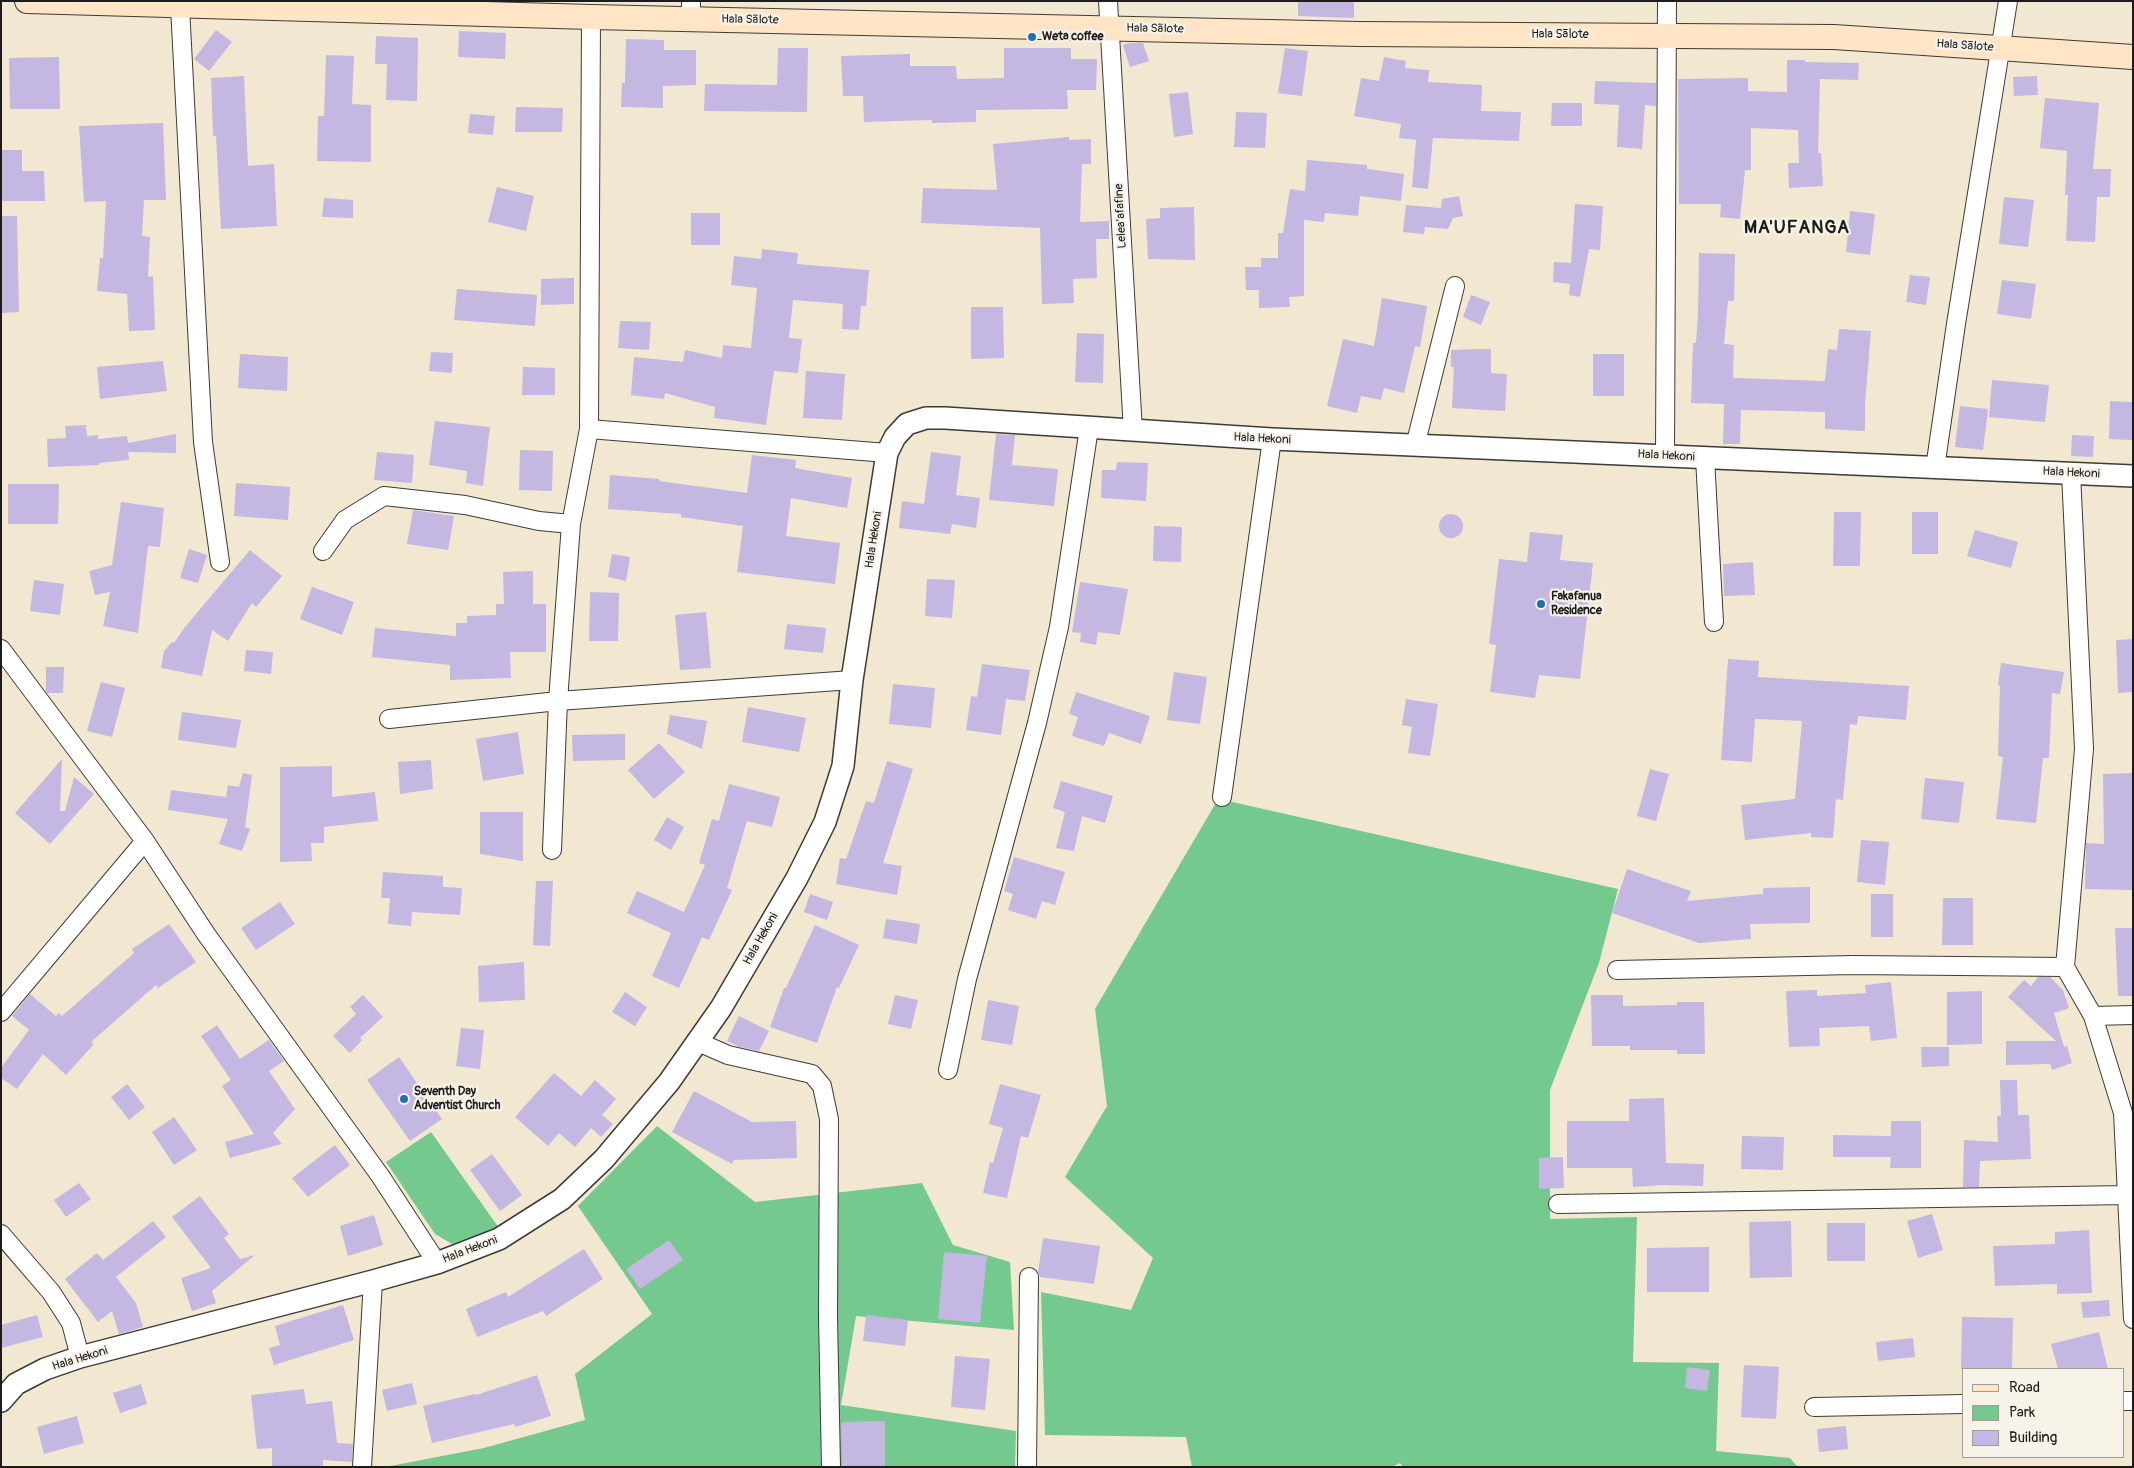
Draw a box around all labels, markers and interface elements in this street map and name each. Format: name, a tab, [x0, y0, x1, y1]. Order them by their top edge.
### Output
street label: Hala Sālote	[721, 12, 779, 28]
street label: Hala Sālote	[1126, 21, 1184, 37]
street label: Hala Sālote	[1531, 28, 1589, 42]
place label: Weta coffee	[1042, 30, 1103, 44]
marker: Weta coffee	[1026, 31, 1038, 43]
street label: Hala Sālote	[1936, 37, 1994, 55]
street label: Lelea’afafine	[1112, 183, 1130, 249]
district label: MA'UFANGA	[1743, 217, 1851, 239]
street label: Hala Hekoni	[1233, 430, 1291, 448]
street label: Hala Hekoni	[1637, 447, 1695, 465]
street label: Hala Hekoni	[2042, 464, 2100, 482]
street label: Hala Hekoni	[862, 510, 886, 570]
place label: Fakafanua Residence	[1551, 590, 1602, 618]
marker: Fakafanua Residence	[1535, 598, 1547, 610]
street label: Hala Hekoni	[740, 911, 782, 967]
place label: Seventh Day Adventist Church	[414, 1085, 500, 1113]
marker: Seventh Day Adventist Church	[398, 1093, 410, 1105]
street label: Hala Hekoni	[441, 1233, 499, 1267]
street label: Hala Hekoni	[50, 1344, 110, 1374]
legend	[1962, 1368, 2124, 1458]
text: Road	[2009, 1378, 2040, 1397]
text: Park	[2009, 1403, 2035, 1422]
text: Building	[2009, 1428, 2057, 1447]

